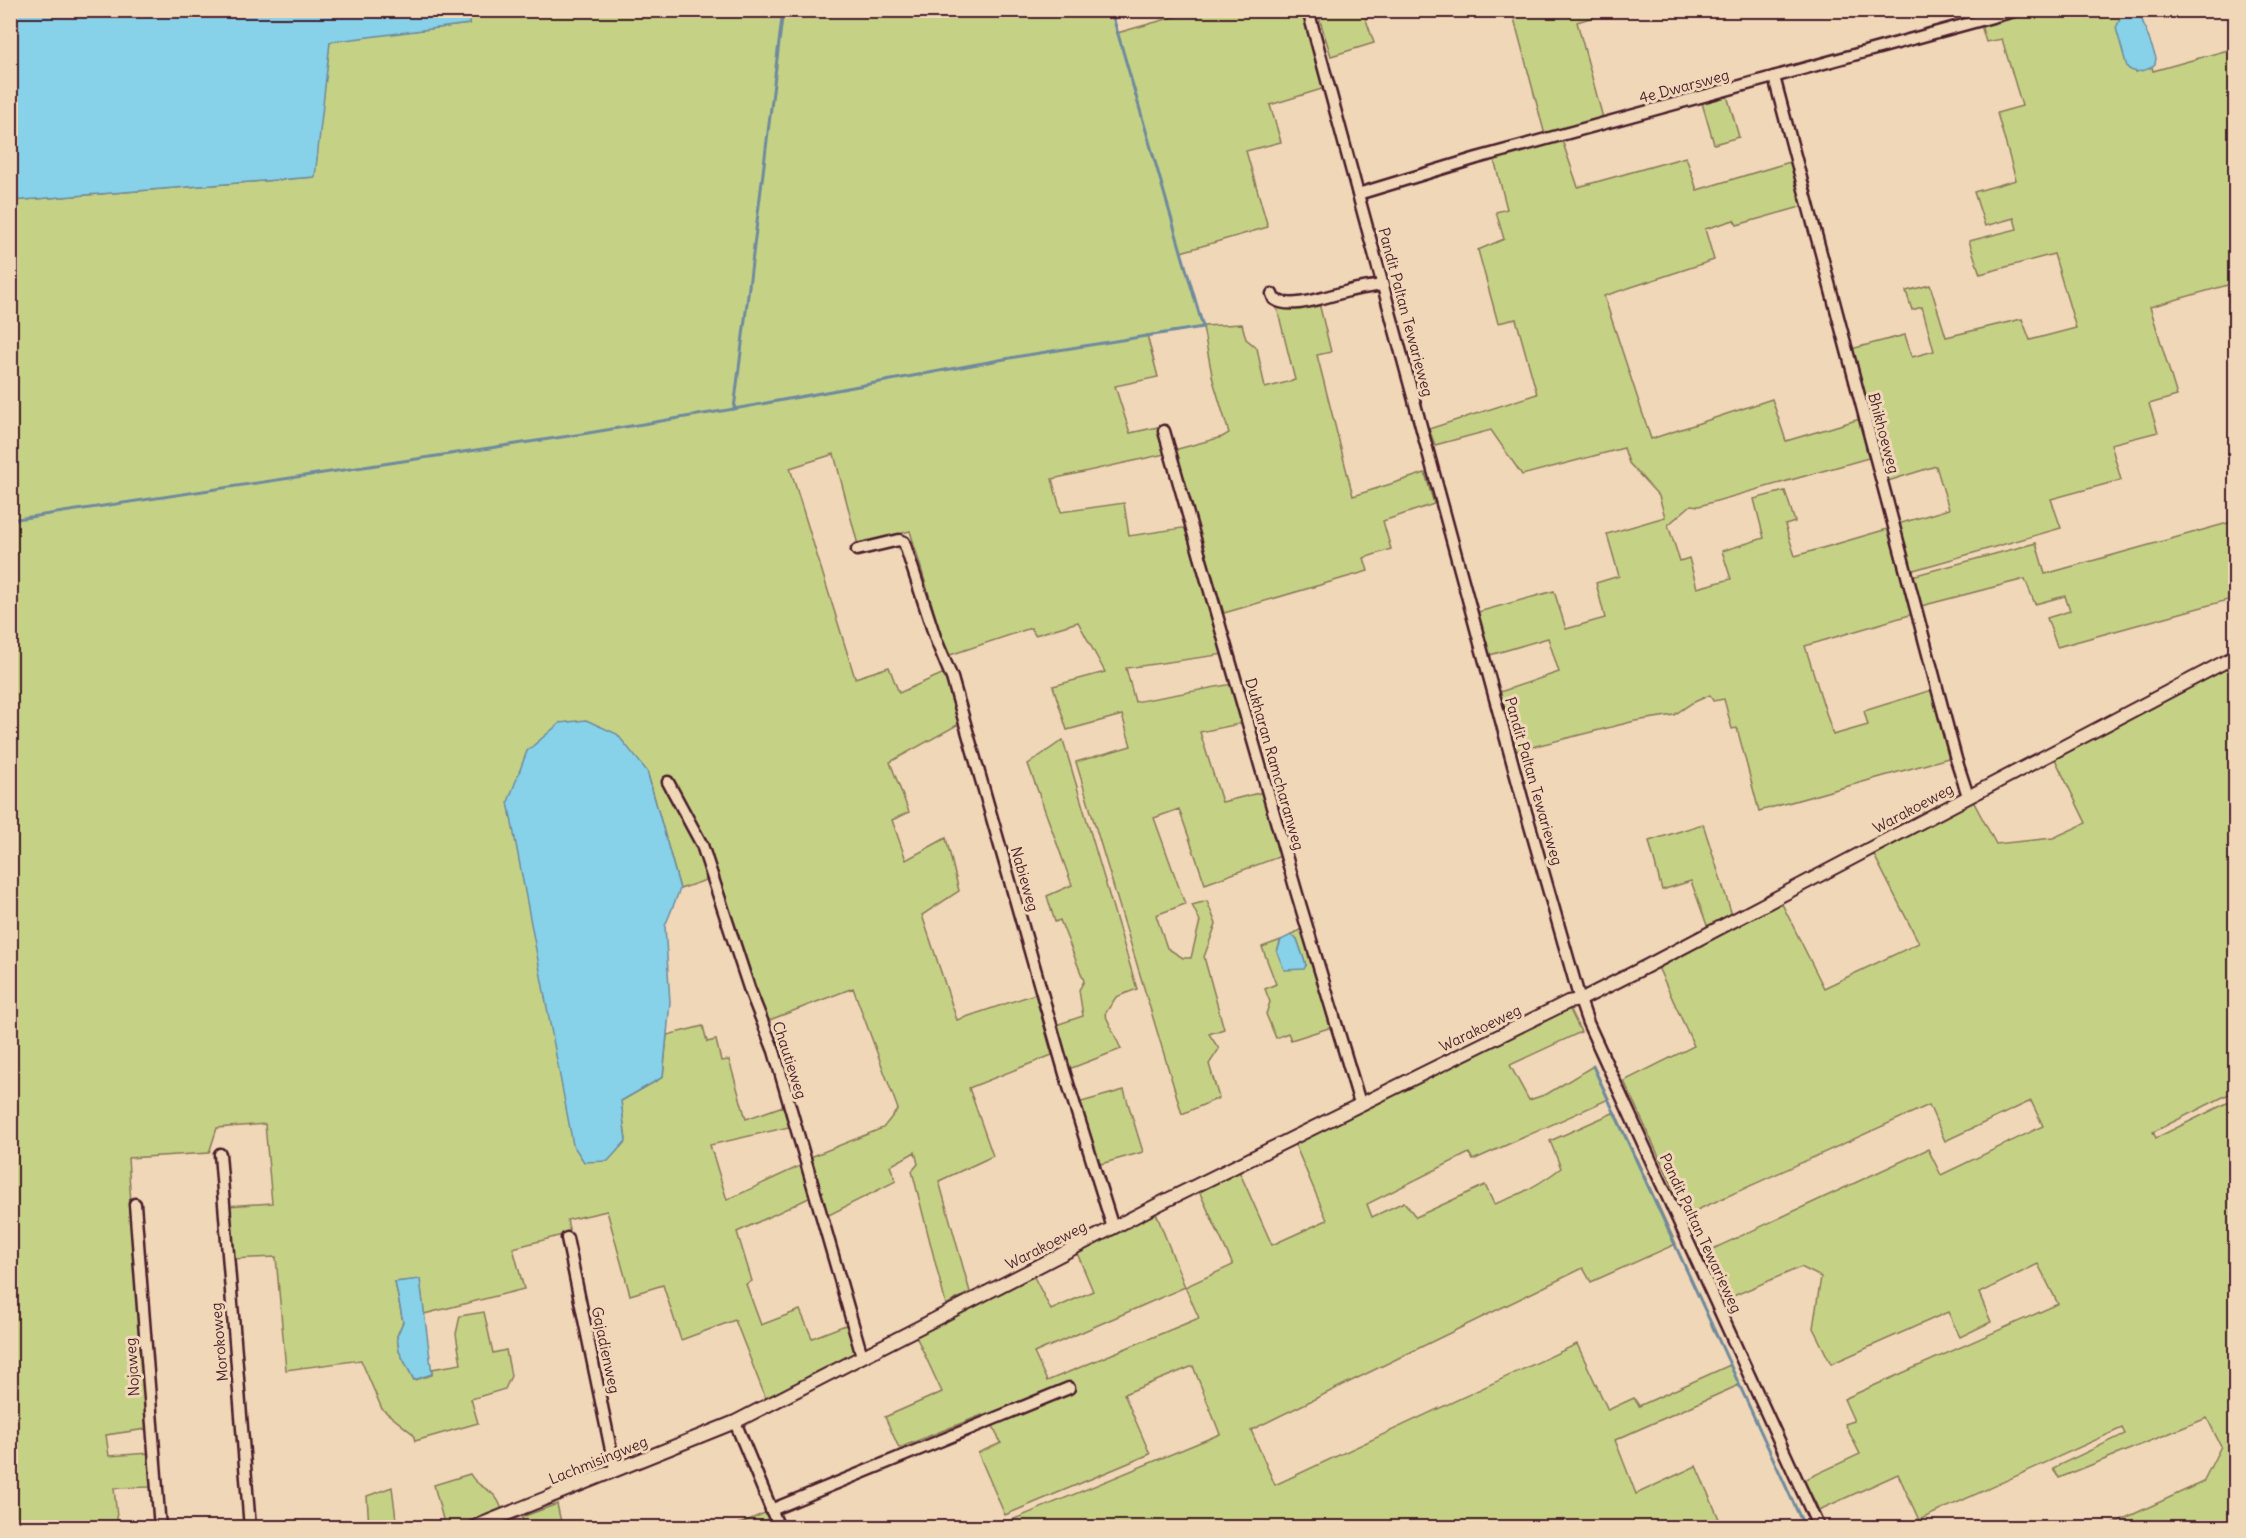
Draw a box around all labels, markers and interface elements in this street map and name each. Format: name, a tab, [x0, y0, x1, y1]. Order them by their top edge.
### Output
street label: 4e Dwarsweg	[1637, 65, 1731, 107]
street label: Pandit Paltan Tewarieweg	[1374, 225, 1438, 399]
street label: Bhikhoeweg	[1864, 391, 1904, 475]
street label: Dukharan Ramcharanweg	[1241, 676, 1309, 852]
street label: Pandit Paltan Tewarieweg	[1501, 695, 1567, 867]
street label: Warakoeweg	[1869, 779, 1957, 837]
street label: Nabieweg	[1007, 844, 1043, 914]
street label: Warakoeweg	[1436, 1000, 1524, 1056]
street label: Chautieweg	[769, 1019, 811, 1101]
street label: Pandit Paltan Tewarieweg	[1656, 1150, 1746, 1316]
street label: Warakoeweg	[1002, 1216, 1090, 1274]
street label: Morokoweg	[206, 1302, 232, 1382]
street label: Gajadienweg	[588, 1305, 624, 1395]
street label: Nojaweg	[120, 1337, 144, 1397]
street label: Lachmisingweg	[546, 1432, 650, 1488]

